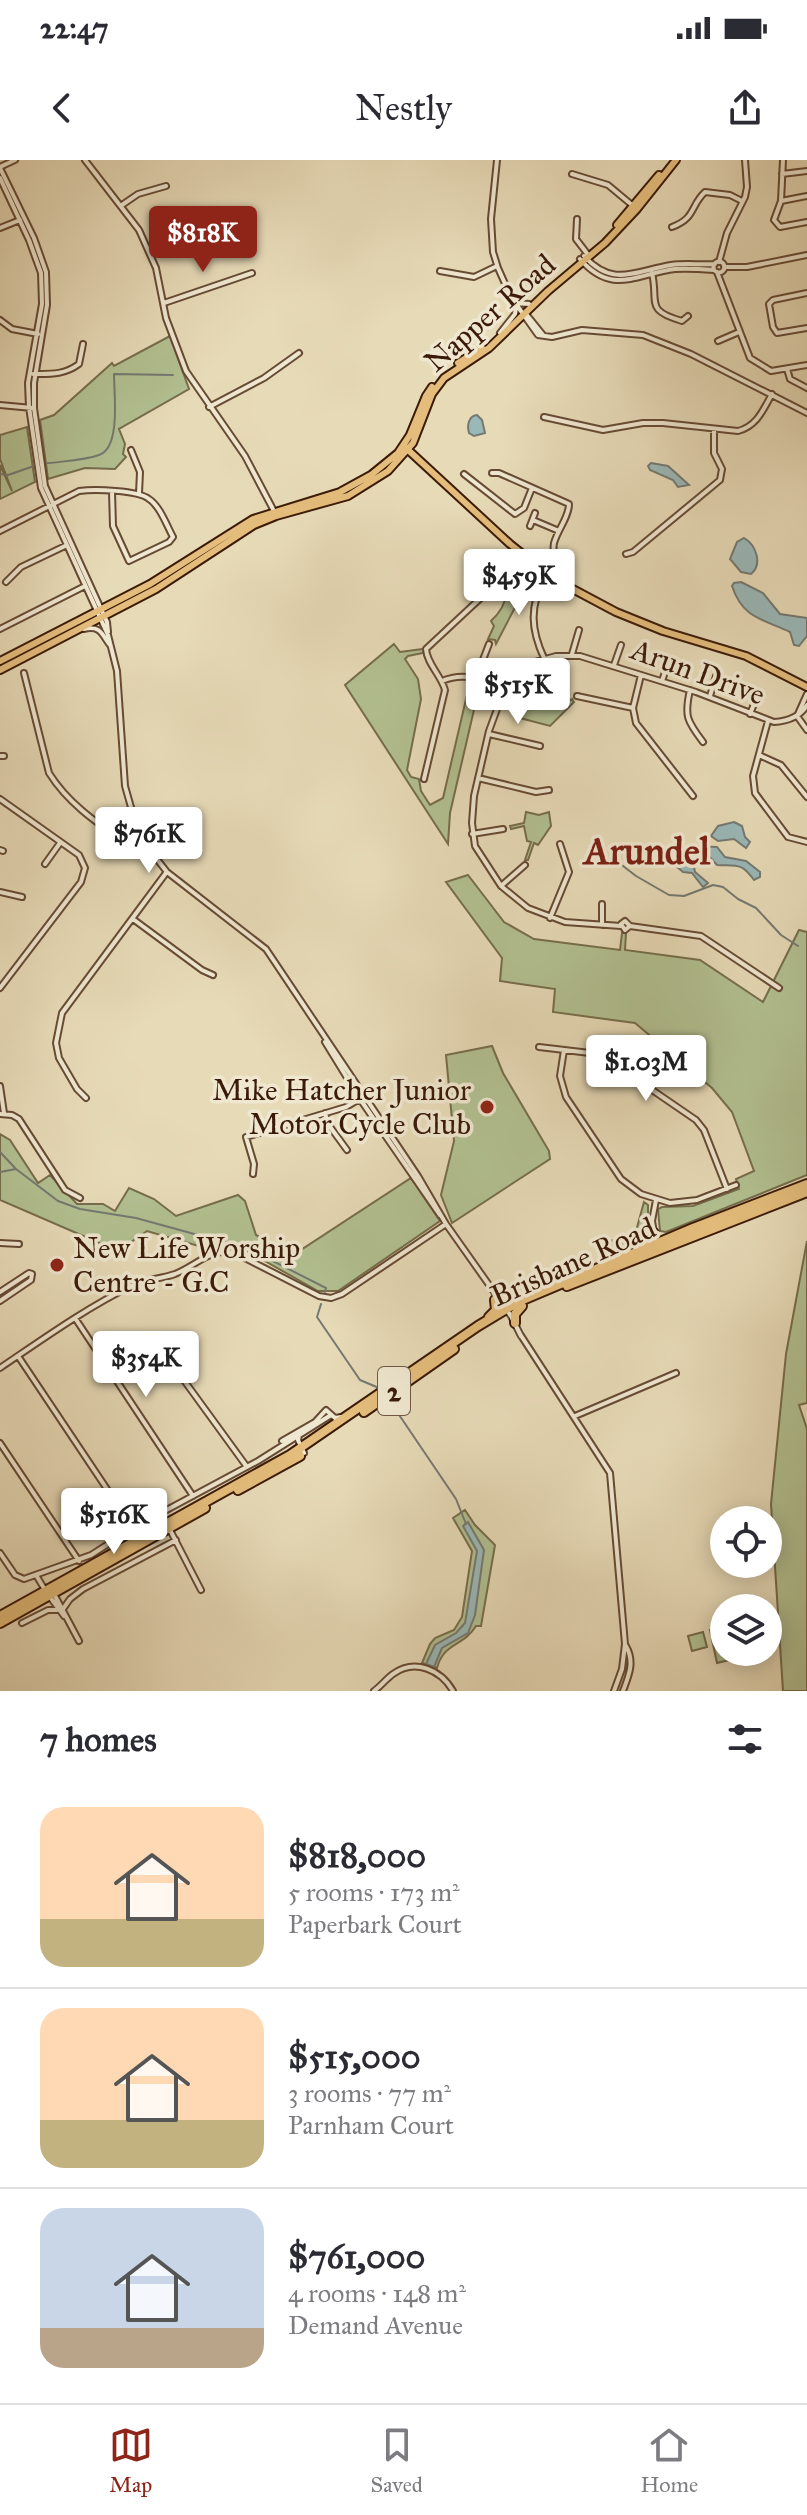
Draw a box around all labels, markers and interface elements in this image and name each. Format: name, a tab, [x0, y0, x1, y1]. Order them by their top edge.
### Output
text: 22:47	[40, 10, 108, 46]
icon: back	[40, 86, 84, 130]
text: Nestly	[355, 86, 452, 130]
icon: share	[723, 86, 767, 130]
pin: $818K	[147, 206, 259, 274]
text: $818K	[167, 216, 239, 248]
street label: Napper Road	[417, 246, 563, 380]
pin: $459K	[463, 549, 575, 617]
text: $459K	[482, 559, 556, 591]
street label: Arun Drive	[624, 631, 770, 713]
pin: $515K	[462, 658, 574, 726]
text: $515K	[484, 668, 552, 700]
pin: $761K	[93, 807, 205, 875]
text: $761K	[113, 817, 185, 849]
district label: Arundel	[582, 828, 711, 874]
pin: $1.03M	[581, 1035, 711, 1103]
text: $1.03M	[604, 1045, 688, 1077]
place label: Mike Hatcher Junior Motor Cycle Club	[212, 1072, 472, 1142]
marker: Mike Hatcher Junior Motor Cycle Club	[478, 1098, 496, 1116]
street label: Brisbane Road	[485, 1210, 661, 1314]
place label: New Life Worship Centre - G.C	[73, 1230, 300, 1300]
marker: New Life Worship Centre - G.C	[48, 1256, 66, 1274]
pin: $354K	[90, 1331, 202, 1399]
text: $354K	[111, 1341, 181, 1373]
road number: 2	[378, 1367, 410, 1415]
pin: $516K	[58, 1488, 170, 1556]
text: $516K	[79, 1498, 149, 1530]
map controls	[710, 1506, 782, 1666]
button: locate	[710, 1506, 782, 1578]
button: layers	[710, 1594, 782, 1666]
icon: filters	[723, 1717, 767, 1761]
text: 7 homes	[40, 1719, 157, 1760]
text: $818,000	[288, 1835, 426, 1876]
icon: home	[104, 1839, 200, 1935]
text: 5 rooms · 173 m²	[288, 1876, 460, 1908]
text: Paperbark Court	[288, 1908, 462, 1940]
text: $515,000	[288, 2036, 420, 2077]
icon: home	[104, 2040, 200, 2136]
text: 3 rooms · 77 m²	[288, 2077, 451, 2109]
text: Parnham Court	[288, 2109, 454, 2141]
text: $761,000	[288, 2236, 425, 2277]
icon: home	[104, 2240, 200, 2336]
text: 4 rooms · 148 m²	[288, 2277, 466, 2309]
text: Demand Avenue	[288, 2309, 463, 2341]
tab: Map	[109, 2423, 153, 2498]
tab: Saved	[371, 2423, 423, 2498]
tab: Home	[641, 2423, 698, 2498]

